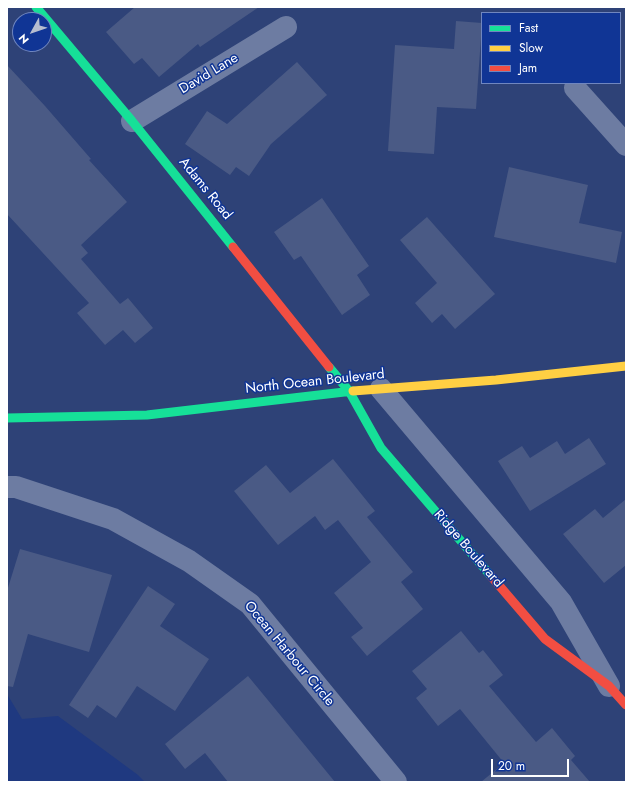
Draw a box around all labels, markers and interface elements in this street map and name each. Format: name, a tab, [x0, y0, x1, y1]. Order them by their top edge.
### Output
north arrow	[12, 12, 52, 52]
legend	[481, 12, 621, 84]
text: Fast	[519, 19, 538, 37]
text: N	[15, 31, 33, 48]
text: Slow	[519, 39, 543, 57]
street label: David Lane	[176, 50, 242, 98]
text: Jam	[519, 59, 537, 77]
street label: Adams Road	[175, 155, 235, 223]
street label: North Ocean Boulevard	[244, 366, 386, 398]
street label: Ridge Boulevard	[430, 507, 506, 591]
street label: Ocean Harbour Circle	[240, 598, 338, 710]
scale bar	[493, 751, 571, 777]
text: 20 m	[498, 757, 525, 775]

